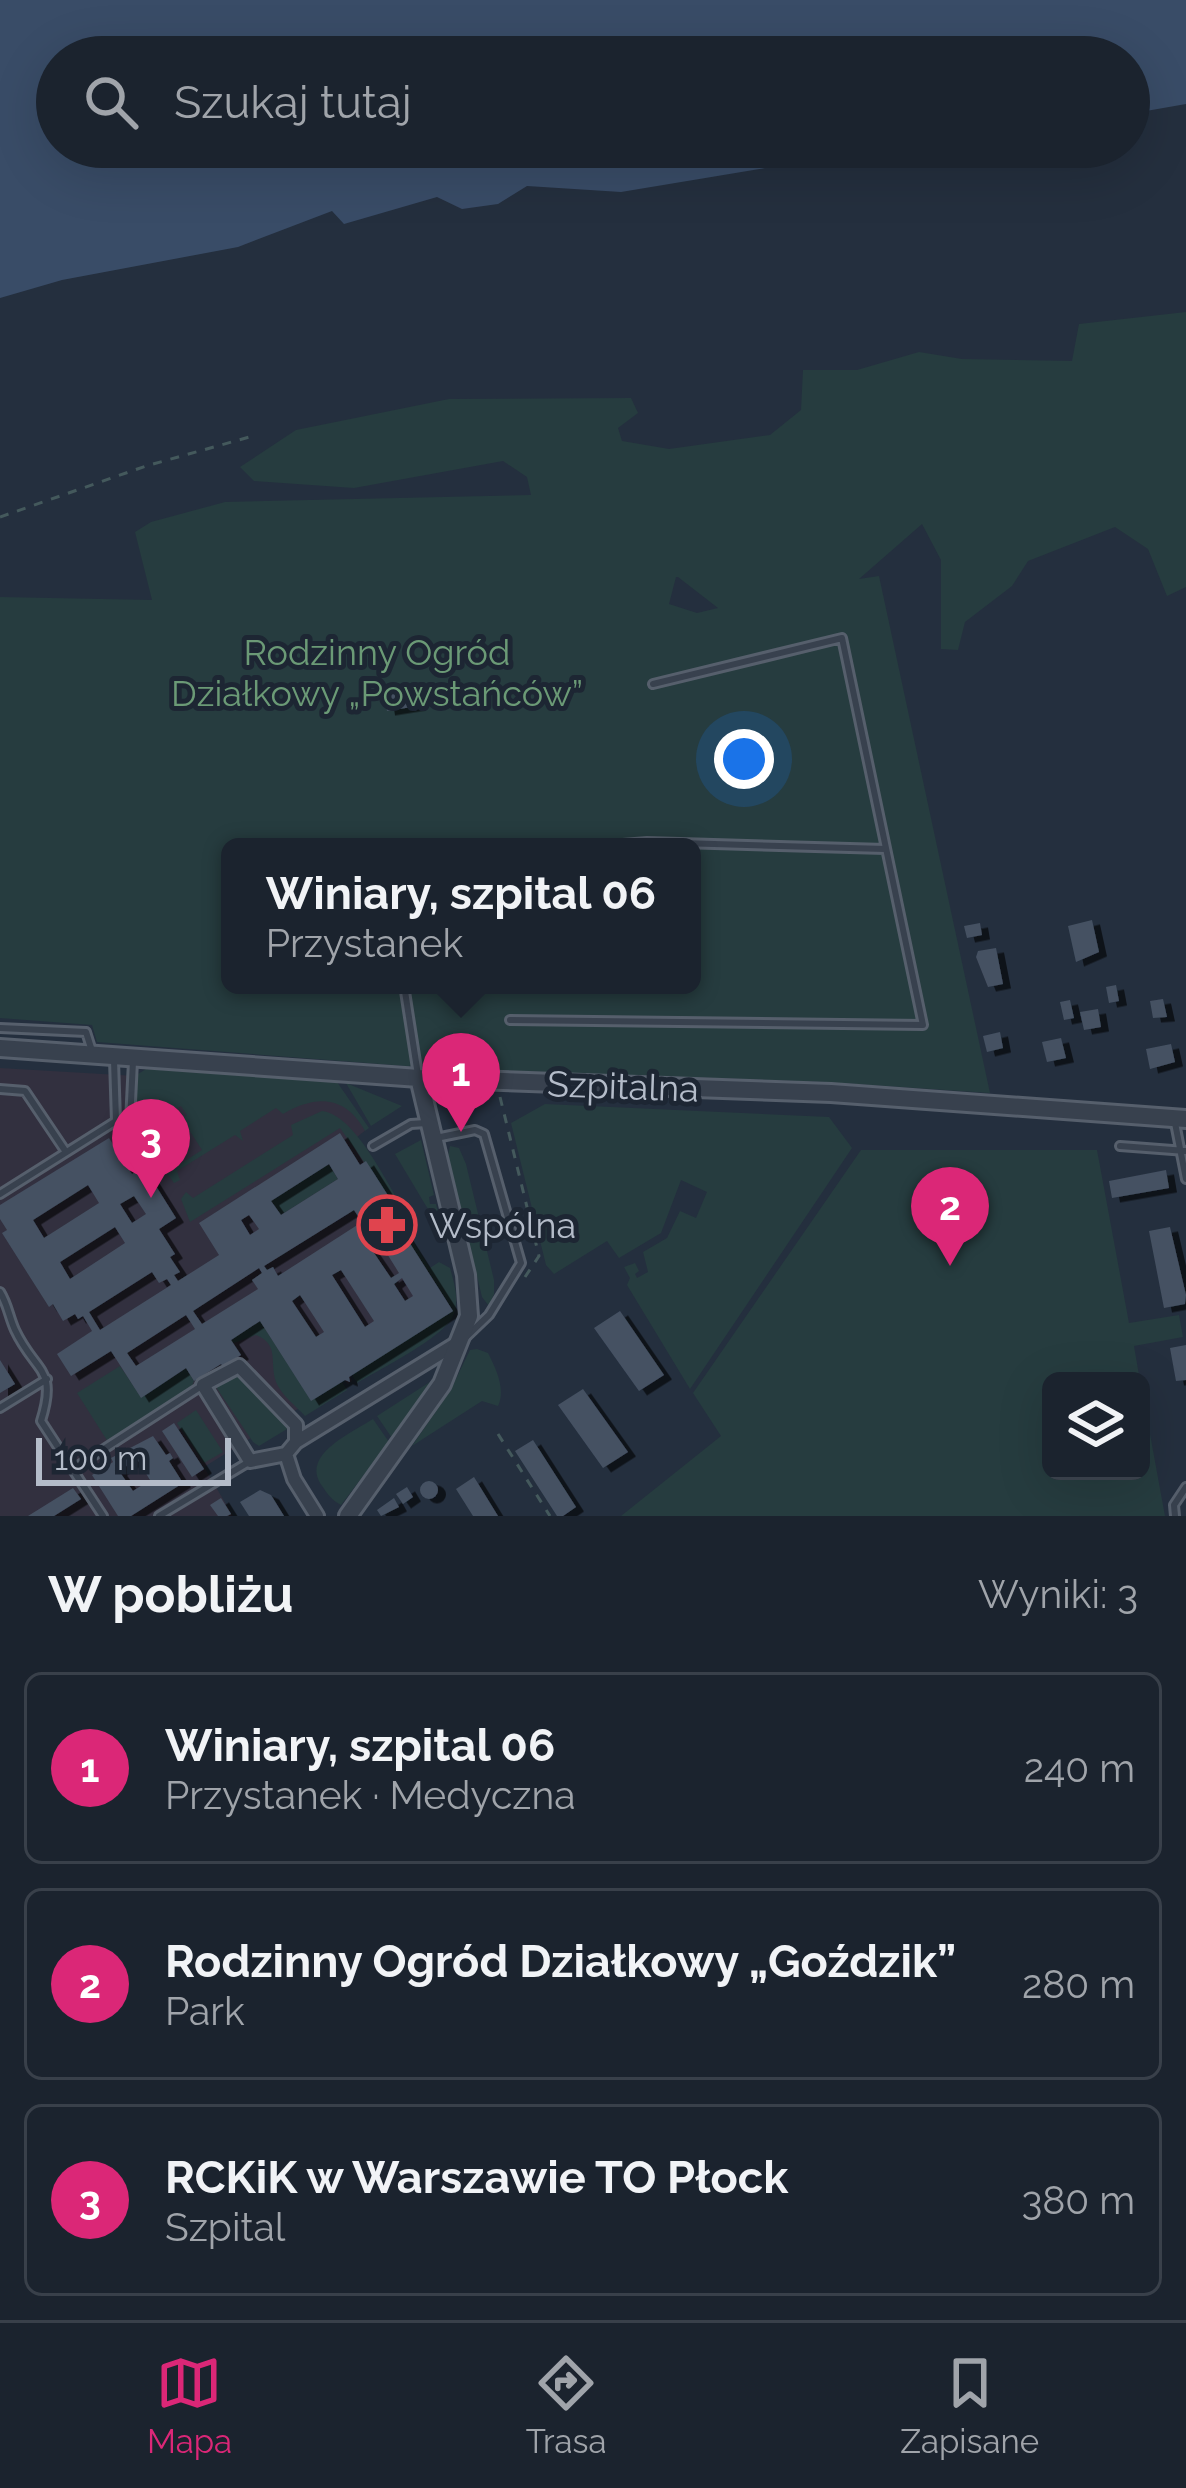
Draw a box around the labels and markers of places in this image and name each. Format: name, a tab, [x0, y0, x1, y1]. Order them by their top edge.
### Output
pin: 1	[422, 1033, 500, 1132]
pin: 3	[112, 1099, 190, 1198]
pin: 2	[911, 1167, 989, 1266]
pharmacy icon: Wspólna	[356, 1194, 418, 1256]
place label: Wspólna	[429, 1204, 576, 1246]

